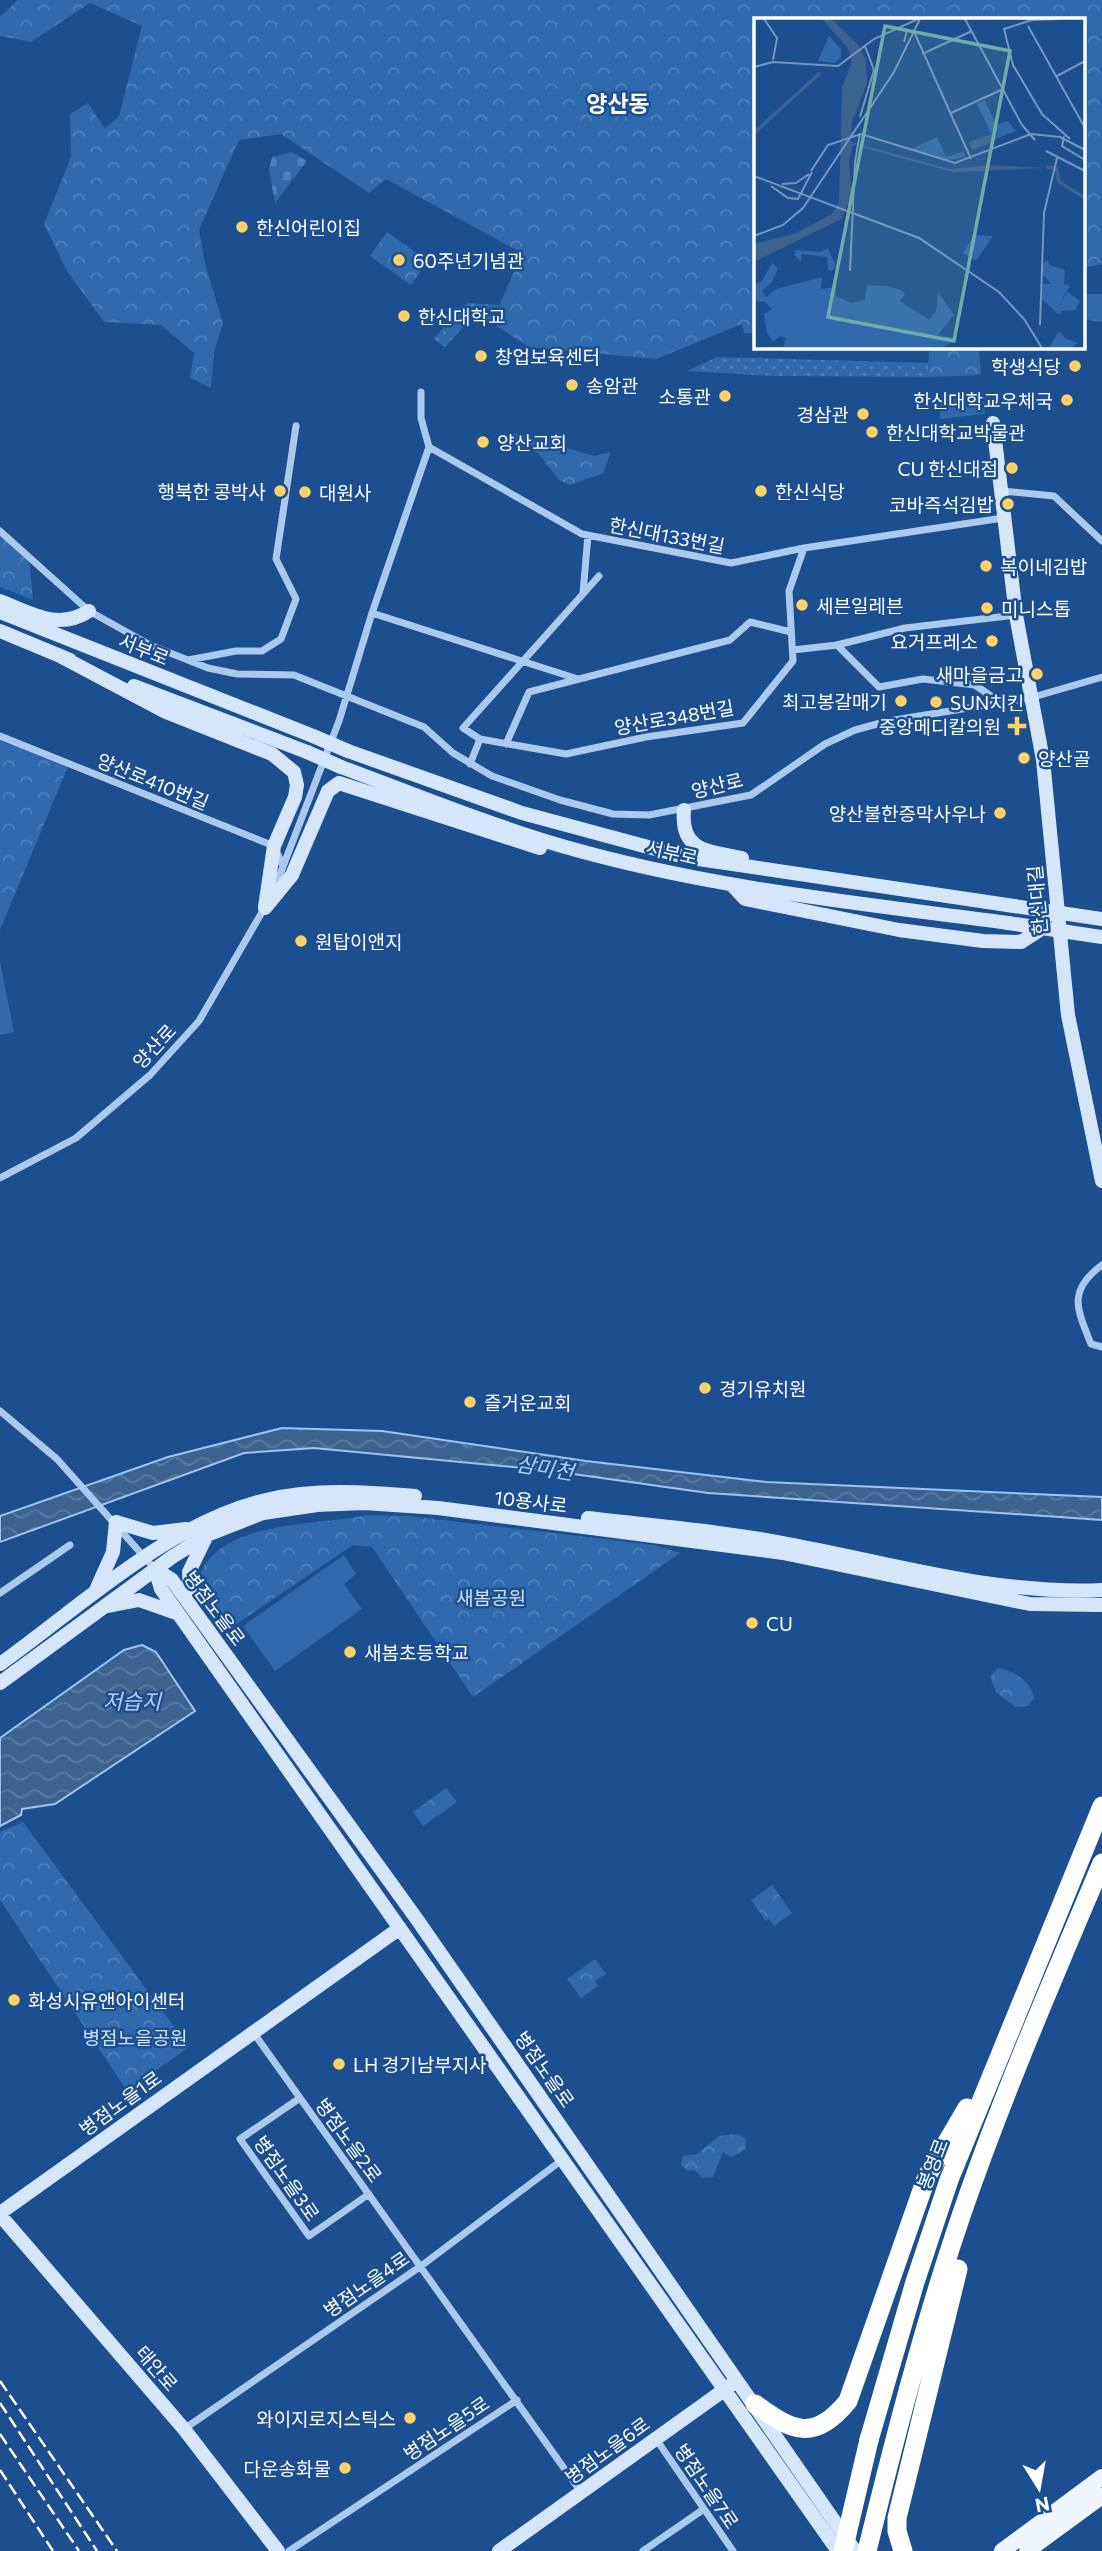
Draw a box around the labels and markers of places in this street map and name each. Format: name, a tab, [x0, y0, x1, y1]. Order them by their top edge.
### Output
place label: 한신어린이집	[256, 216, 361, 239]
marker: 한신어린이집	[234, 219, 250, 235]
place label: 60주년기념관	[413, 249, 524, 272]
marker: 60주년기념관	[391, 252, 407, 268]
place label: 한신대학교	[418, 305, 505, 328]
marker: 한신대학교	[396, 308, 412, 324]
place label: 창업보육센터	[495, 345, 600, 368]
marker: 창업보육센터	[473, 348, 489, 364]
place label: 학생식당	[991, 355, 1061, 378]
marker: 학생식당	[1067, 358, 1083, 374]
place label: 송암관	[586, 374, 638, 397]
marker: 송암관	[564, 377, 580, 393]
place label: 소통관	[659, 385, 711, 408]
marker: 소통관	[717, 388, 733, 404]
place label: 한신대학교우체국	[913, 389, 1053, 412]
marker: 한신대학교우체국	[1059, 392, 1075, 408]
place label: 경삼관	[797, 403, 849, 426]
marker: 경삼관	[855, 406, 871, 422]
place label: 한신대학교박물관	[886, 421, 1026, 444]
marker: 한신대학교박물관	[864, 424, 880, 440]
place label: 양산교회	[497, 431, 567, 454]
marker: 양산교회	[475, 434, 491, 450]
place label: CU 한신대점	[898, 457, 998, 480]
marker: CU 한신대점	[1004, 460, 1020, 476]
place label: 행북한 콩박사	[157, 480, 266, 503]
place label: 한신식당	[775, 480, 845, 503]
place label: 대원사	[319, 481, 371, 504]
marker: 행북한 콩박사	[272, 483, 288, 499]
marker: 한신식당	[753, 483, 769, 499]
marker: 대원사	[297, 484, 313, 500]
place label: 코바즉석김밥	[889, 493, 994, 516]
marker: 코바즉석김밥	[1000, 496, 1016, 512]
place label: 복이네김밥	[1000, 555, 1087, 578]
marker: 복이네김밥	[978, 558, 994, 574]
place label: 세븐일레븐	[816, 594, 903, 617]
marker: 세븐일레븐	[794, 597, 810, 613]
place label: 미니스톱	[1001, 597, 1071, 620]
marker: 미니스톱	[979, 600, 995, 616]
place label: 요거프레소	[891, 630, 978, 653]
marker: 요거프레소	[984, 633, 1000, 649]
place label: 새마을금고	[936, 663, 1023, 686]
marker: 새마을금고	[1029, 666, 1045, 682]
place label: 최고봉갈매기	[782, 690, 887, 713]
place label: SUN치킨	[950, 691, 1024, 714]
marker: 최고봉갈매기	[893, 693, 909, 709]
marker: SUN치킨	[928, 694, 944, 710]
place label: 중앙메디칼의원	[879, 715, 1001, 738]
marker: 중앙메디칼의원	[1007, 716, 1027, 736]
place label: 양산골	[1038, 747, 1090, 770]
marker: 양산골	[1016, 750, 1032, 766]
place label: 양산불한증막사우나	[829, 802, 986, 825]
marker: 양산불한증막사우나	[992, 805, 1008, 821]
place label: 원탑이앤지	[315, 930, 402, 953]
marker: 원탑이앤지	[293, 933, 309, 949]
place label: 경기유치원	[719, 1377, 806, 1400]
marker: 경기유치원	[697, 1380, 713, 1396]
place label: 즐거운교회	[484, 1391, 571, 1414]
marker: 즐거운교회	[462, 1394, 478, 1410]
place label: CU	[766, 1612, 793, 1635]
marker: CU	[744, 1615, 760, 1631]
place label: 새봄초등학교	[364, 1641, 469, 1664]
marker: 새봄초등학교	[342, 1644, 358, 1660]
place label: 화성시유앤아이센터	[28, 1989, 185, 2012]
marker: 화성시유앤아이센터	[6, 1992, 22, 2008]
place label: LH 경기남부지사	[353, 2053, 487, 2076]
marker: LH 경기남부지사	[331, 2056, 347, 2072]
place label: 와이지로지스틱스	[256, 2407, 396, 2430]
marker: 와이지로지스틱스	[402, 2410, 418, 2426]
place label: 다운송화물	[244, 2457, 331, 2480]
marker: 다운송화물	[337, 2460, 353, 2476]

